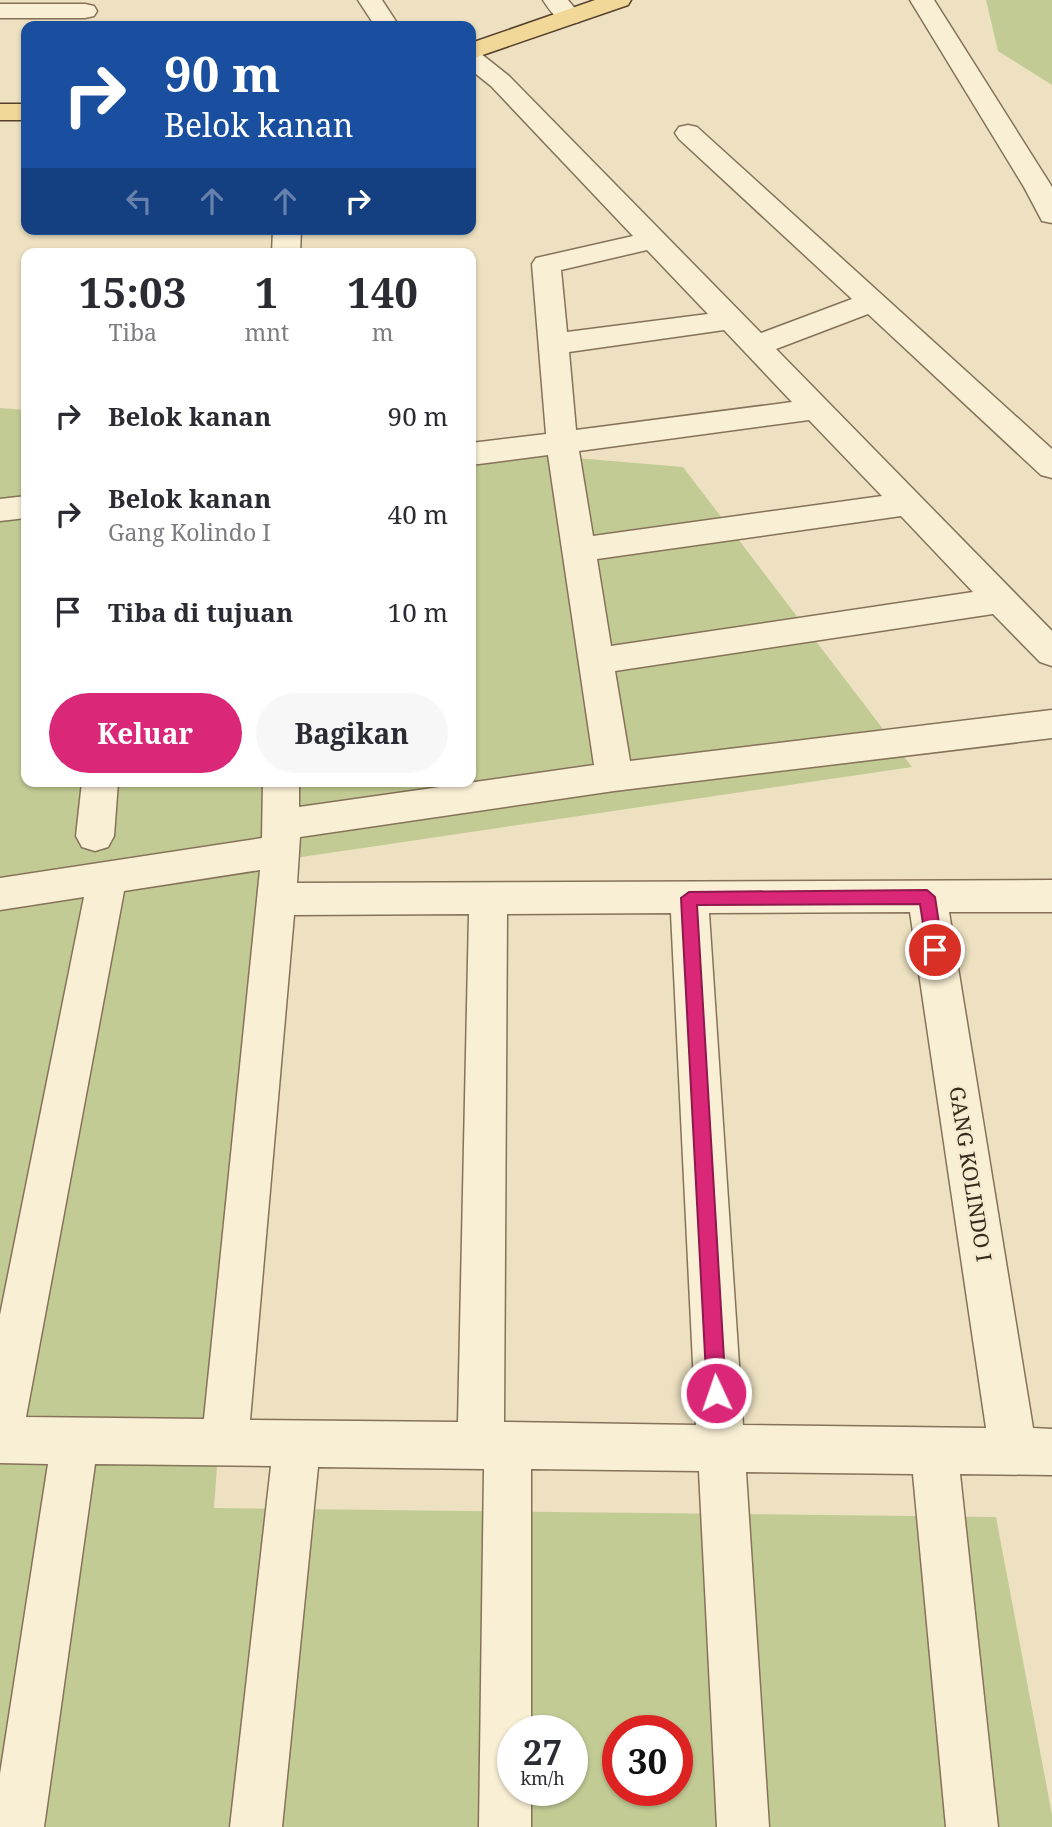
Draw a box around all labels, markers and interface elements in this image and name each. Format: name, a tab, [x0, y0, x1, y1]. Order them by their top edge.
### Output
text: 90 m	[164, 40, 280, 106]
icon: right	[49, 49, 140, 140]
text: Belok kanan	[164, 103, 354, 146]
icon: left	[120, 182, 158, 220]
icon: ahead	[193, 182, 231, 220]
icon: ahead	[266, 182, 304, 220]
icon: right	[339, 182, 377, 220]
text: 15:03	[79, 263, 187, 320]
text: 1	[255, 263, 279, 320]
text: 140	[347, 263, 418, 320]
text: Tiba	[108, 316, 157, 348]
text: mnt	[244, 316, 289, 348]
text: m	[372, 316, 393, 348]
icon: right	[49, 397, 87, 435]
text: Belok kanan	[108, 398, 271, 434]
text: 90 m	[388, 398, 448, 434]
text: Belok kanan	[108, 480, 271, 516]
icon: right	[49, 495, 87, 533]
text: 40 m	[388, 496, 448, 532]
text: Gang Kolindo I	[108, 516, 271, 548]
icon: arrive	[49, 593, 87, 631]
text: Tiba di tujuan	[108, 594, 293, 630]
text: 10 m	[388, 594, 448, 630]
button: Keluar	[49, 693, 242, 773]
button: Bagikan	[256, 693, 448, 773]
pin	[905, 920, 965, 980]
icon: arrive	[916, 931, 954, 969]
street label: GANG KOLINDO I	[943, 1084, 999, 1263]
position arrow	[679, 1356, 753, 1430]
speed limit sign: 30	[602, 1715, 693, 1806]
text: 27	[523, 1728, 562, 1775]
text: km/h	[520, 1766, 565, 1790]

